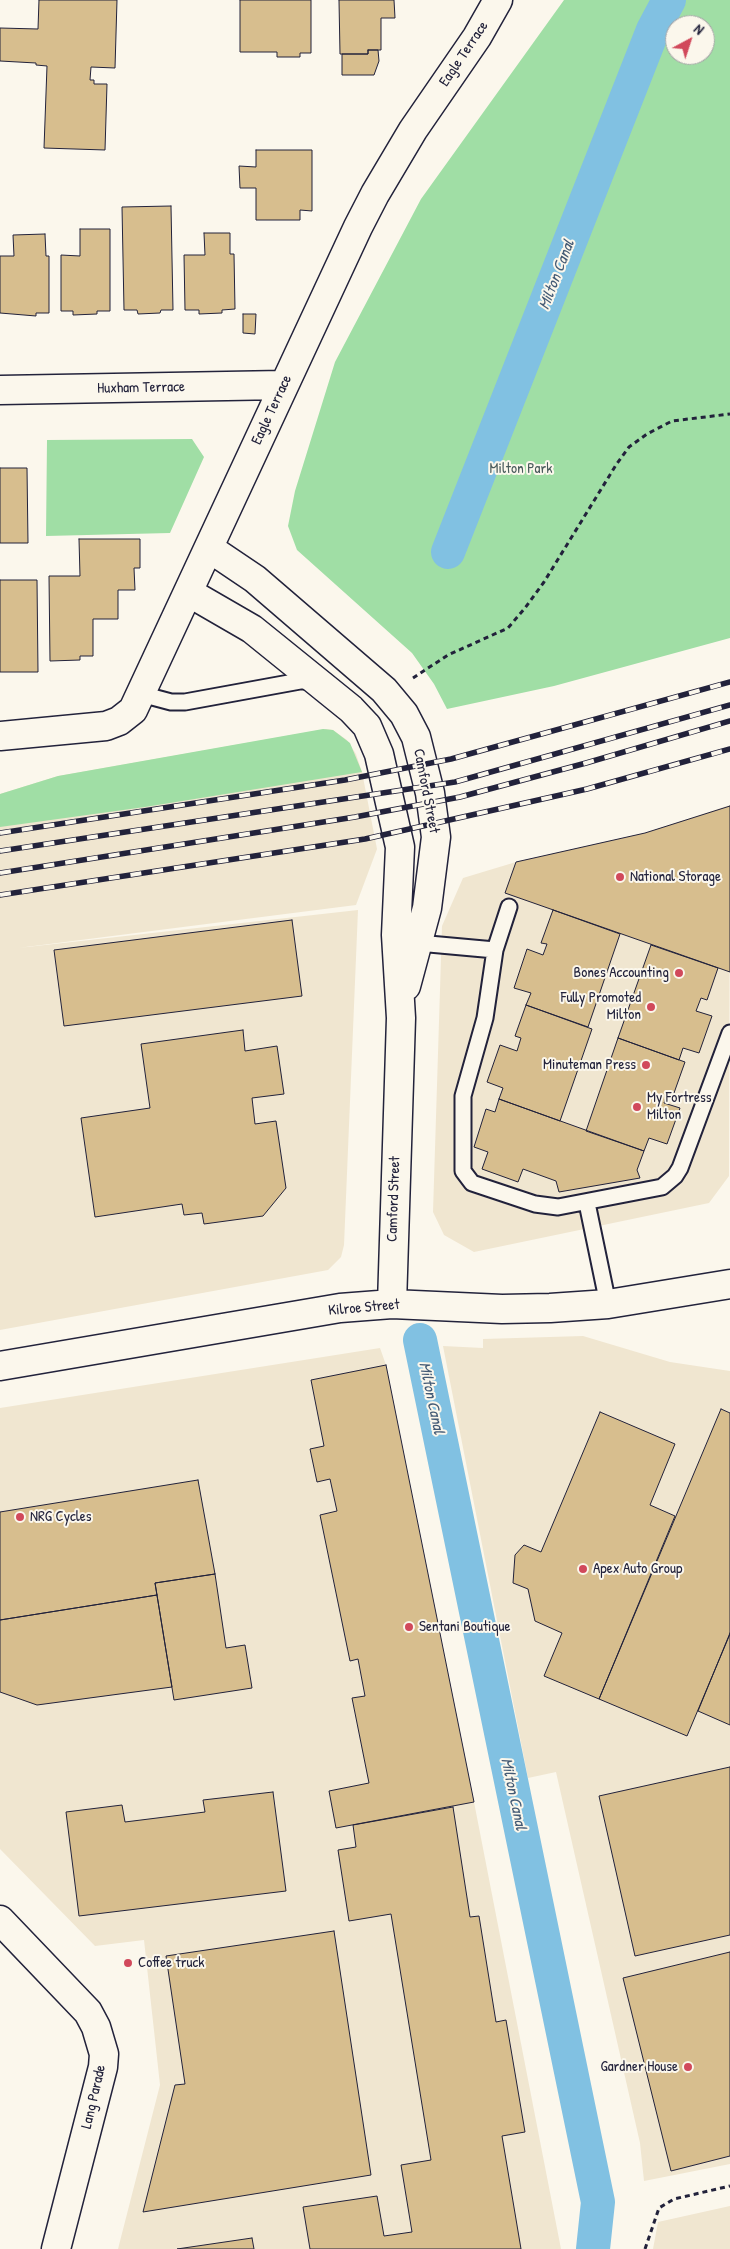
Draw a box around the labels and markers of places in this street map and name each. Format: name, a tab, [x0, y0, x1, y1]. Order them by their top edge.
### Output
place label: National Storage	[630, 868, 721, 886]
marker: National Storage	[614, 871, 626, 883]
place label: Bones Accounting	[574, 964, 669, 982]
marker: Bones Accounting	[673, 967, 685, 979]
place label: Fully Promoted Milton	[561, 989, 641, 1024]
marker: Fully Promoted Milton	[645, 1001, 657, 1013]
place label: Minuteman Press	[543, 1056, 636, 1074]
marker: Minuteman Press	[640, 1059, 652, 1071]
place label: My Fortress Milton	[647, 1089, 712, 1124]
marker: My Fortress Milton	[631, 1101, 643, 1113]
place label: NRG Cycles	[30, 1508, 92, 1526]
marker: NRG Cycles	[14, 1511, 26, 1523]
place label: Apex Auto Group	[593, 1560, 682, 1578]
marker: Apex Auto Group	[577, 1563, 589, 1575]
place label: Sentani Boutique	[419, 1618, 510, 1636]
marker: Sentani Boutique	[403, 1621, 415, 1633]
place label: Coffee truck	[138, 1954, 205, 1972]
marker: Coffee truck	[122, 1957, 134, 1969]
place label: Gardner House	[601, 2058, 678, 2076]
marker: Gardner House	[682, 2061, 694, 2073]

